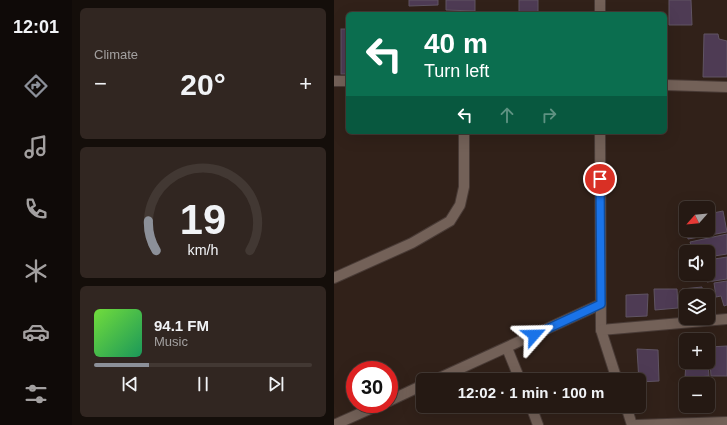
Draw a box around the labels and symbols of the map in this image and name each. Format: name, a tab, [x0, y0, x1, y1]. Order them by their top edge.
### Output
pin	[583, 162, 617, 196]
north arrow	[679, 201, 715, 237]
position arrow	[513, 314, 555, 356]
speed limit sign: 30	[346, 361, 398, 413]

